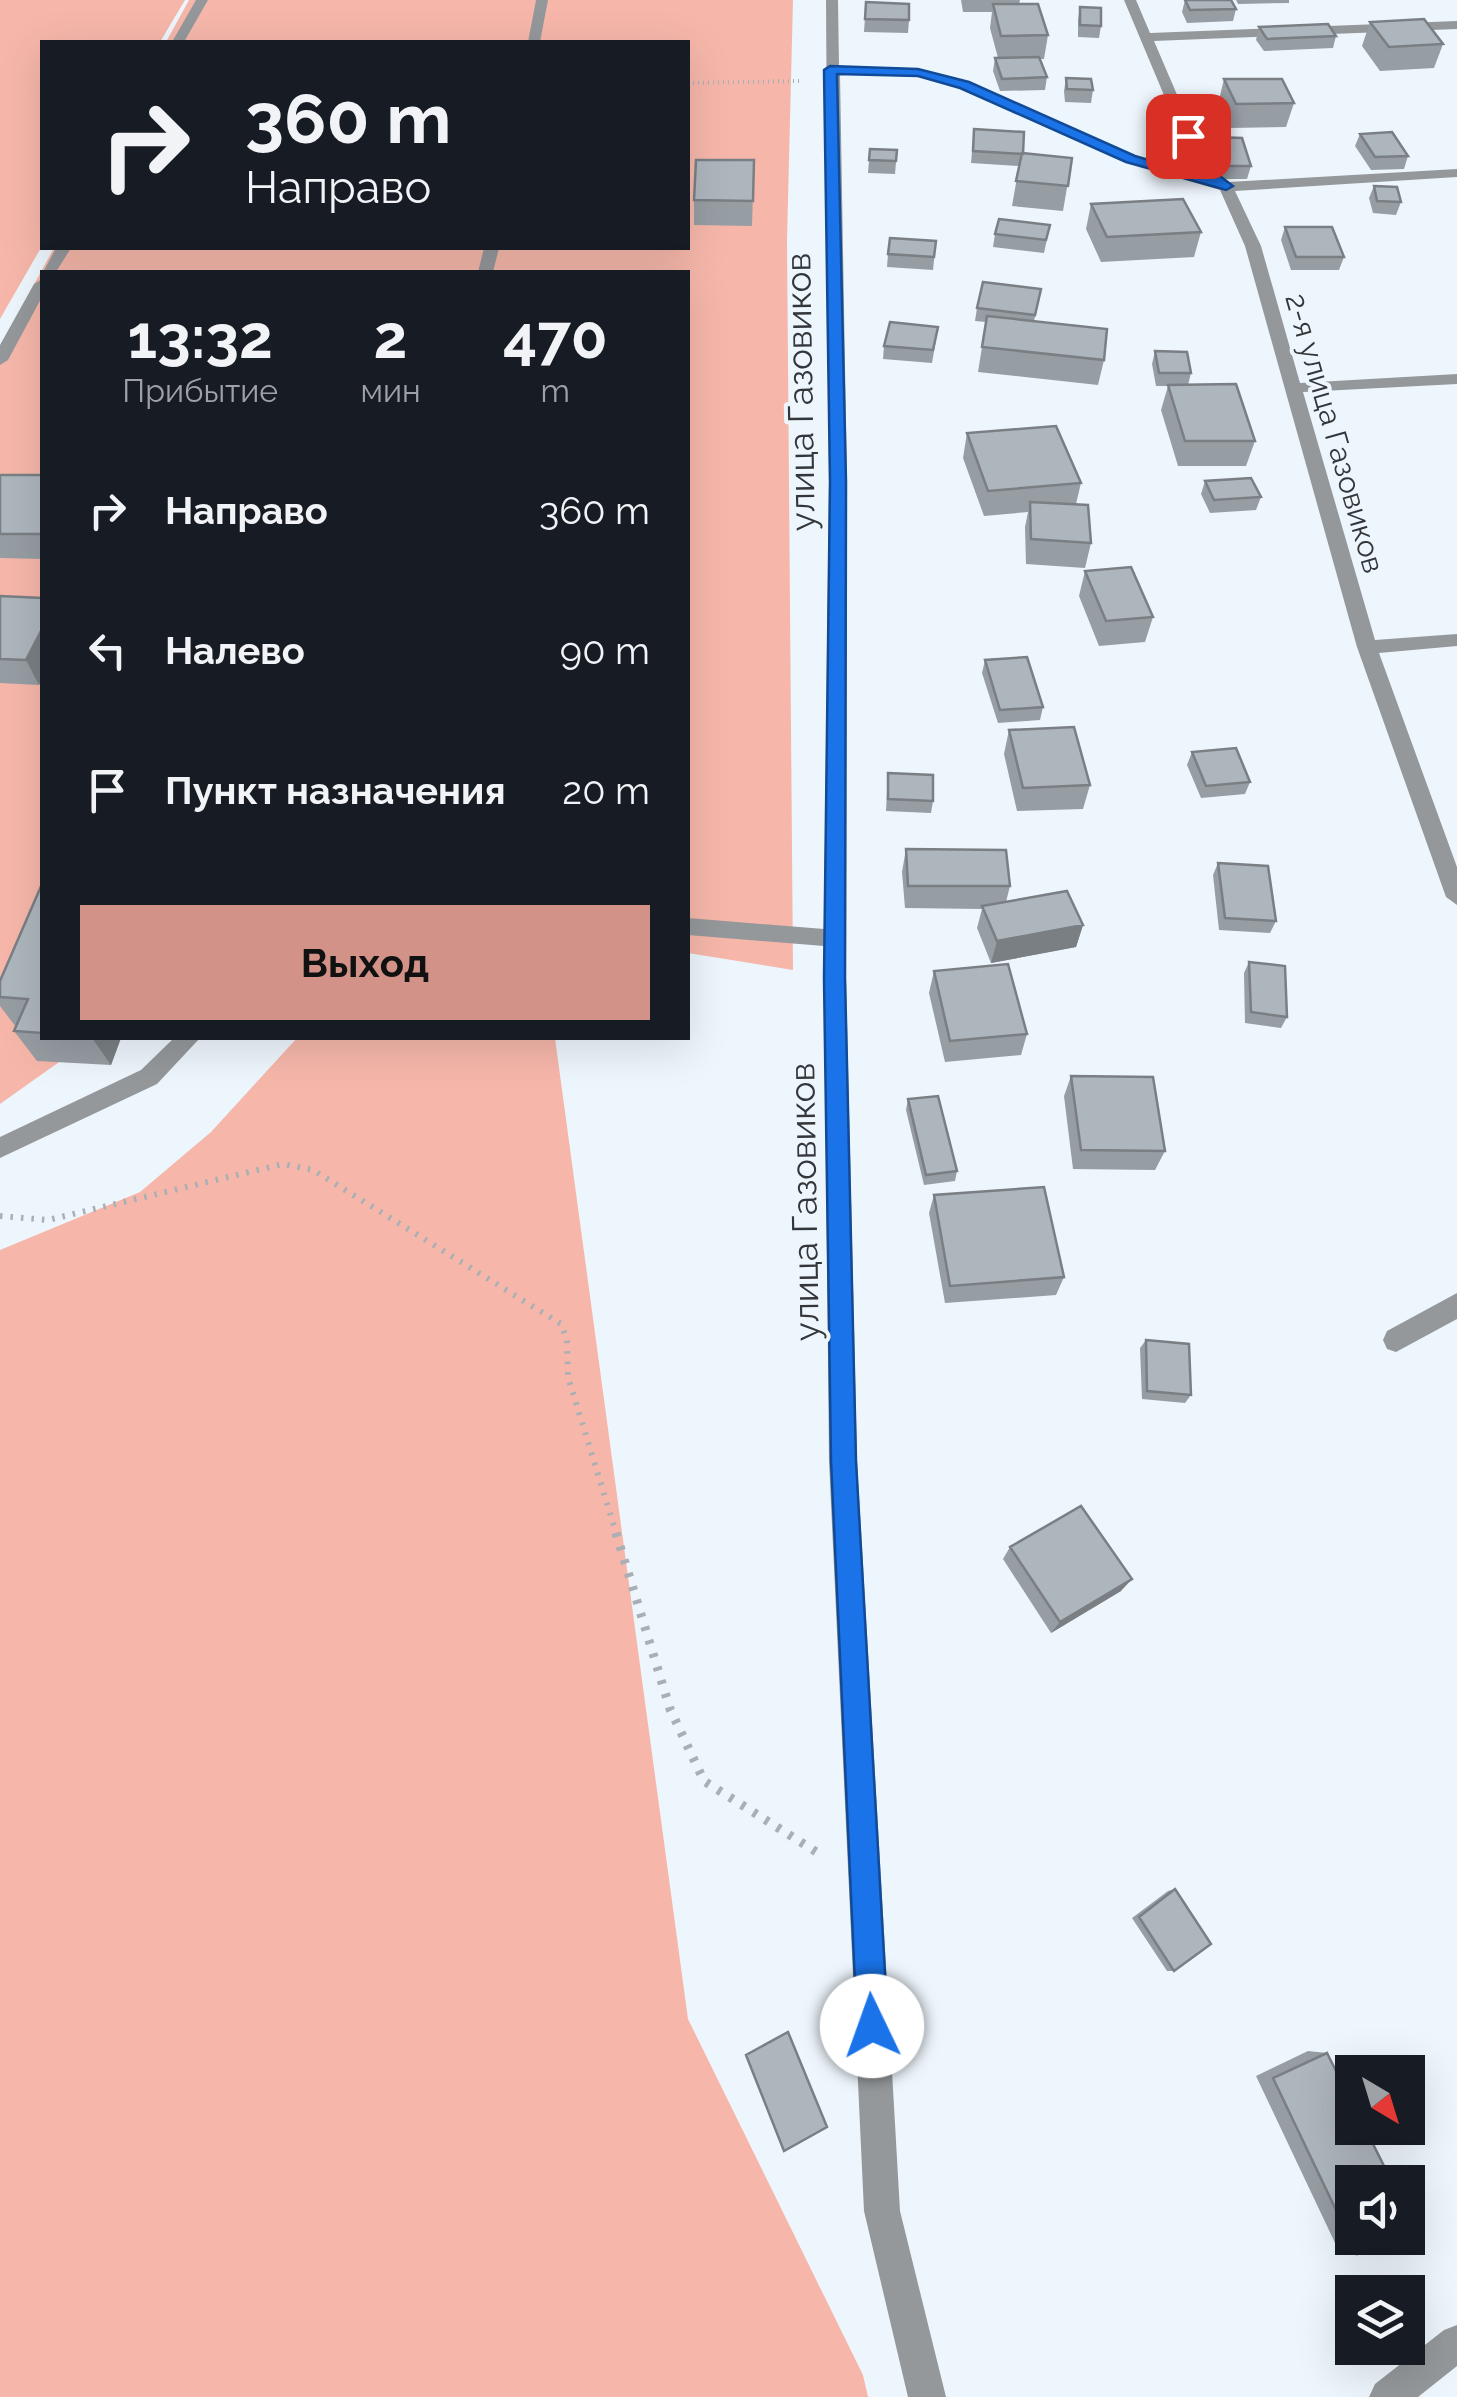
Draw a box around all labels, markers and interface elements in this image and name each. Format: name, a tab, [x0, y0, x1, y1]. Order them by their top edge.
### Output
text: 360 m	[245, 77, 452, 159]
icon: right	[80, 80, 210, 210]
pin	[1146, 94, 1231, 179]
icon: arrive	[1161, 109, 1216, 164]
text: Направо	[245, 161, 431, 214]
street label: улица Газовиков	[777, 252, 823, 532]
street label: 2-я улица Газовиков	[1278, 289, 1392, 577]
text: 13:32	[128, 302, 273, 372]
text: 2	[374, 302, 407, 372]
text: 470	[503, 302, 608, 372]
text: Прибытие	[122, 372, 278, 409]
text: мин	[360, 372, 421, 409]
text: m	[541, 372, 570, 409]
icon: right	[80, 483, 135, 538]
text: Направо	[165, 488, 328, 533]
text: 360 m	[539, 488, 650, 533]
icon: left	[80, 623, 135, 678]
text: Налево	[165, 628, 305, 673]
text: 90 m	[560, 628, 650, 673]
icon: arrive	[80, 763, 135, 818]
text: Пункт назначения	[165, 768, 506, 813]
text: 20 m	[562, 768, 650, 813]
button: Выход	[80, 905, 650, 1020]
street label: улица Газовиков	[781, 1062, 827, 1342]
position arrow	[820, 1974, 924, 2078]
north arrow	[1335, 2055, 1425, 2145]
map controls	[1335, 2055, 1425, 2365]
button: sound	[1335, 2165, 1425, 2255]
button: layers	[1335, 2275, 1425, 2365]

